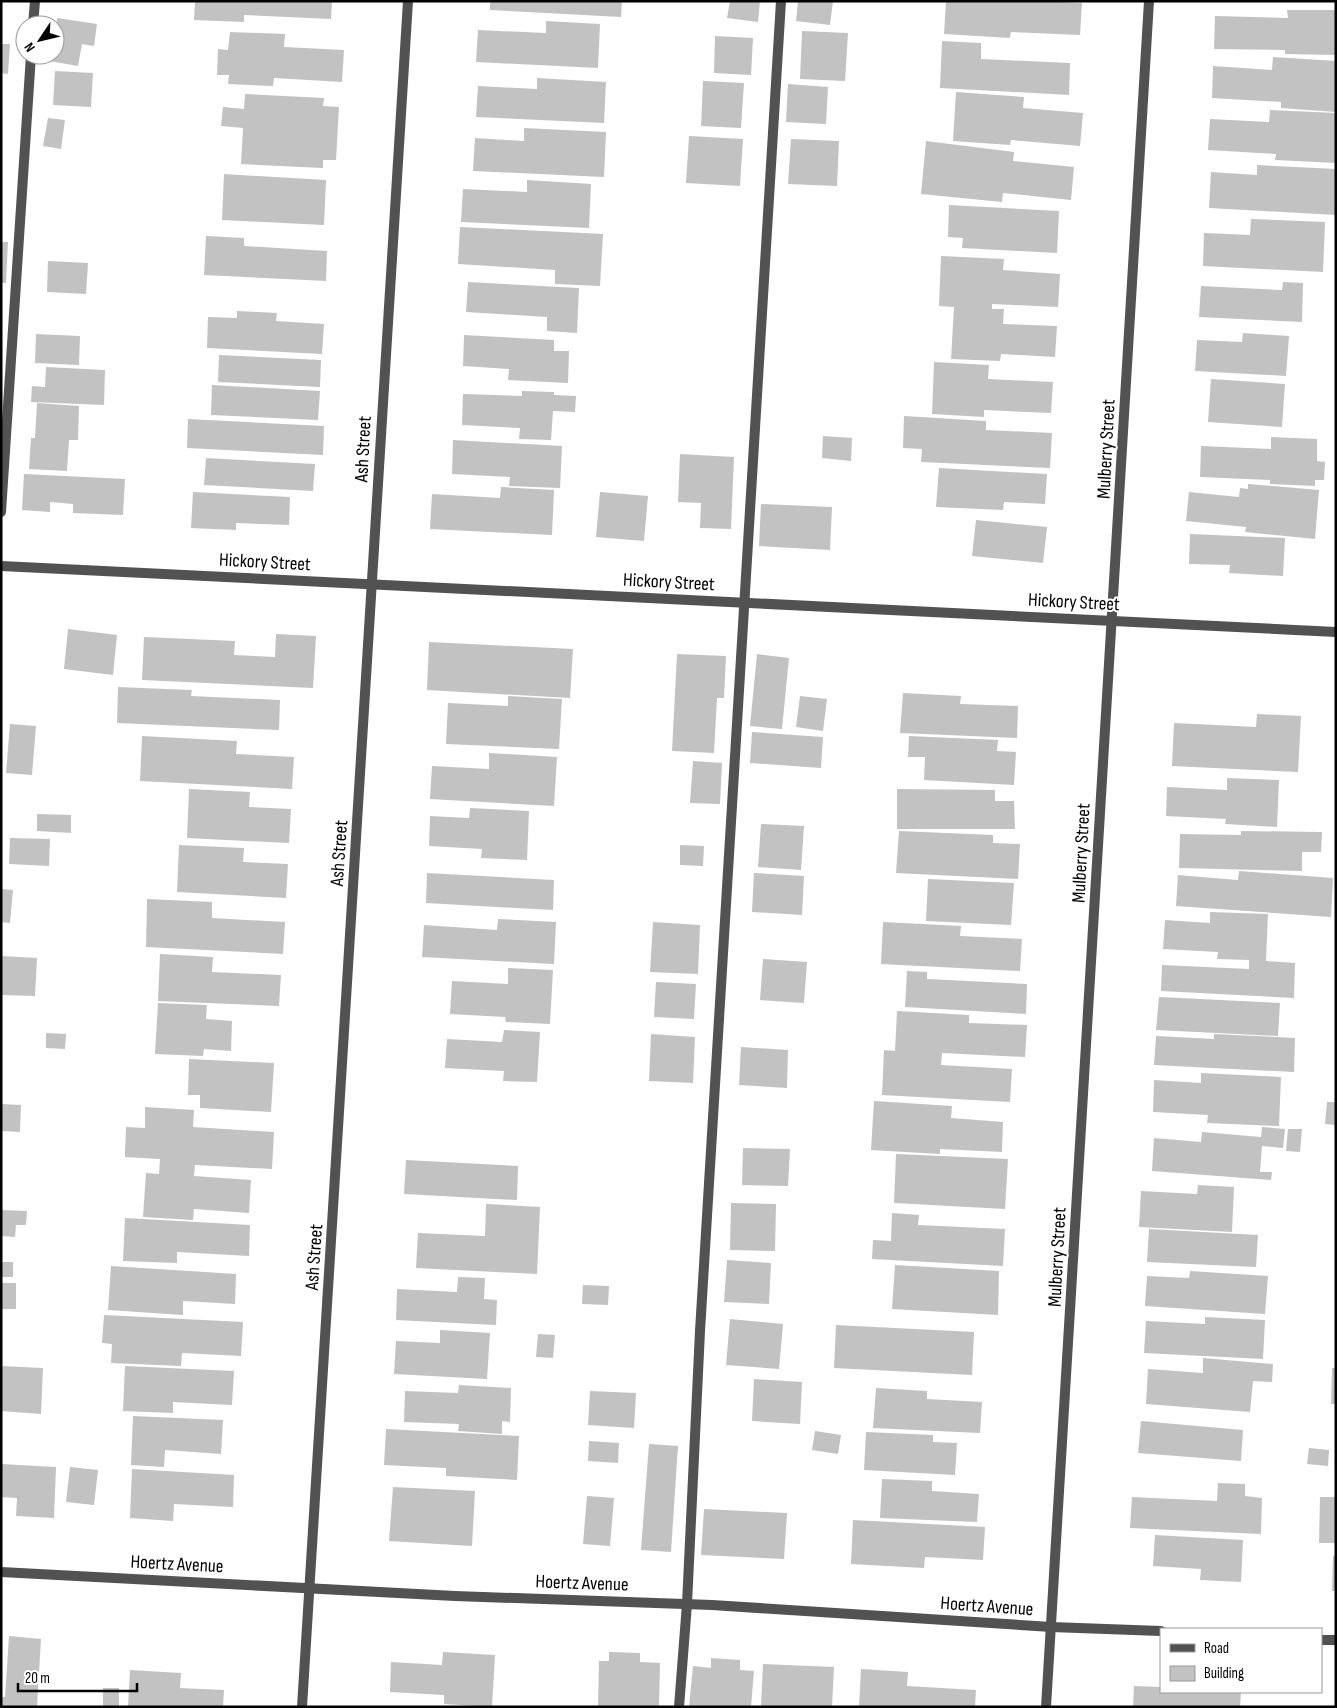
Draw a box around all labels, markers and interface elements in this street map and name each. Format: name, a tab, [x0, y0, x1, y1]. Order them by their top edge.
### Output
north arrow	[15, 15, 65, 65]
text: N	[21, 39, 39, 55]
street label: Mulberry Street	[1092, 398, 1121, 500]
street label: Ash Street	[350, 415, 377, 484]
street label: Hickory Street	[219, 549, 311, 576]
street label: Hickory Street	[623, 569, 715, 596]
street label: Hickory Street	[1028, 589, 1120, 616]
street label: Mulberry Street	[1067, 802, 1096, 904]
street label: Ash Street	[326, 819, 353, 888]
street label: Mulberry Street	[1043, 1206, 1072, 1308]
street label: Ash Street	[301, 1223, 328, 1292]
street label: Hoertz Avenue	[130, 1551, 224, 1578]
street label: Hoertz Avenue	[535, 1570, 629, 1597]
street label: Hoertz Avenue	[940, 1592, 1034, 1621]
legend	[1160, 1628, 1322, 1693]
text: Road	[1204, 1639, 1229, 1658]
scale bar	[18, 1660, 136, 1692]
text: Building	[1204, 1664, 1244, 1683]
text: 20 m	[25, 1669, 50, 1688]

